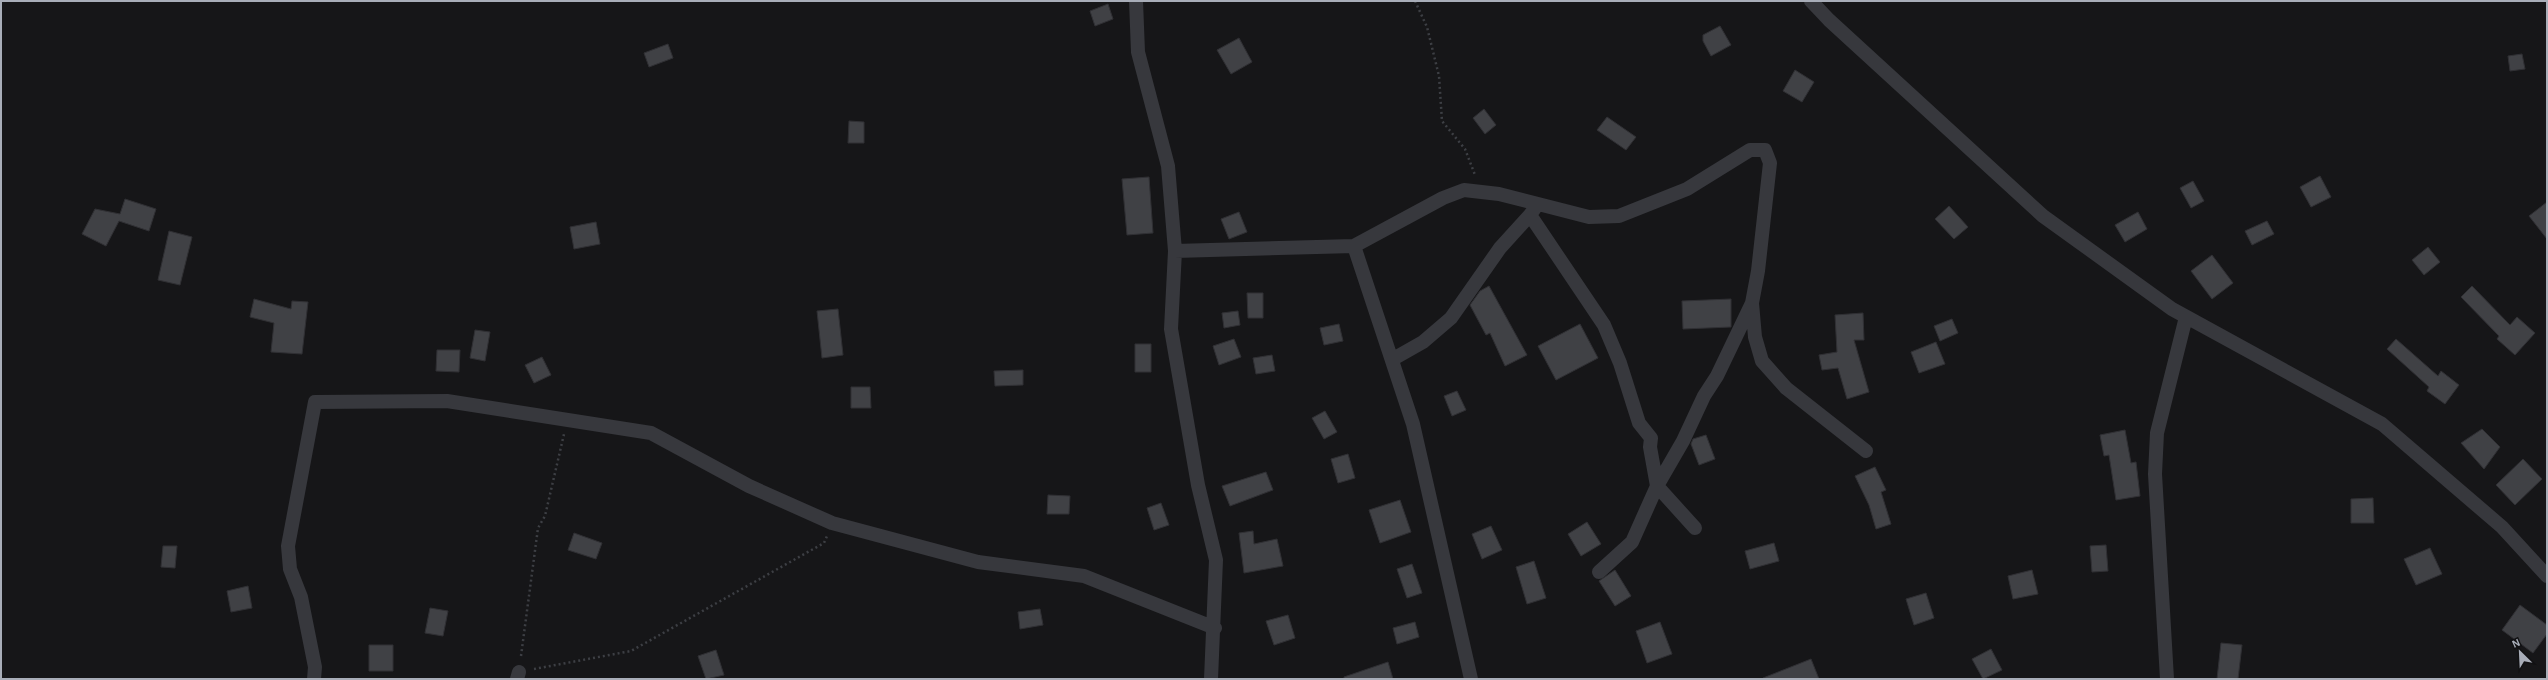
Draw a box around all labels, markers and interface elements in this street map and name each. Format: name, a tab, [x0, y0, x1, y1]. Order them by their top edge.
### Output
north arrow	[2500, 632, 2540, 672]
text: N	[2510, 637, 2522, 650]

